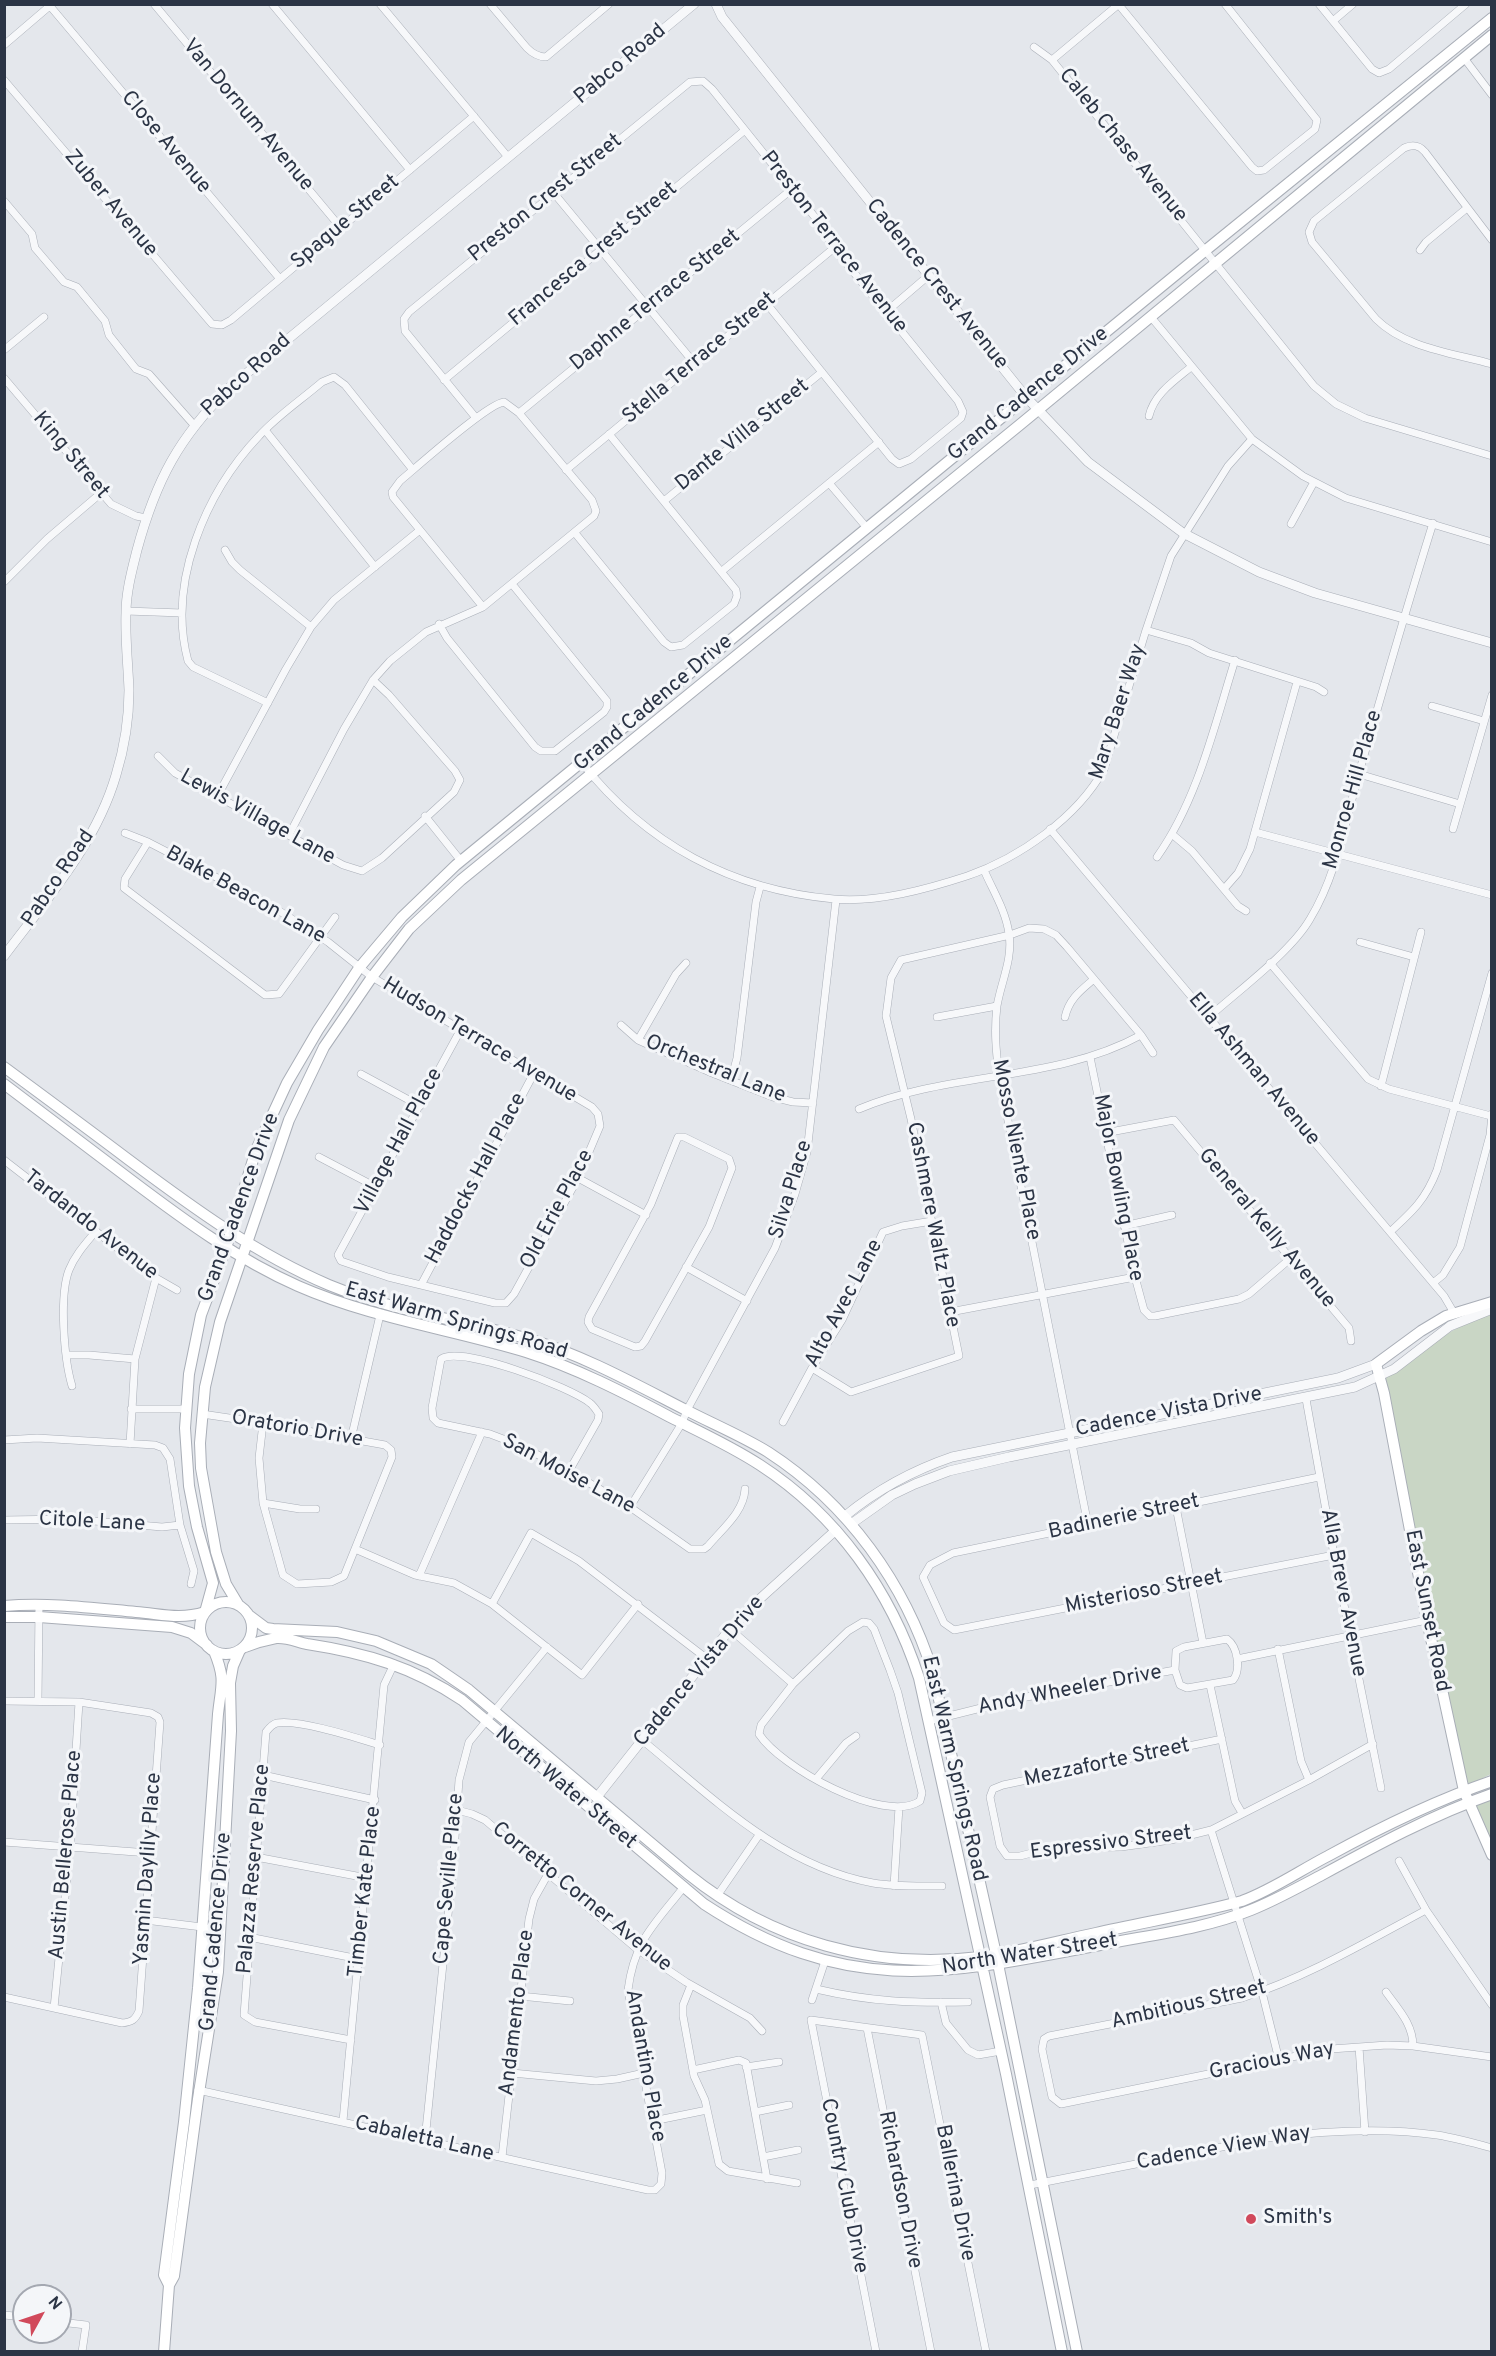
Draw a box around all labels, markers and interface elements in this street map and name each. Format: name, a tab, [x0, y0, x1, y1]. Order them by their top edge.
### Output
street label: Pabco Road	[570, 19, 672, 111]
street label: Van Dornum Avenue	[176, 35, 318, 197]
street label: Caleb Chase Avenue	[1052, 64, 1192, 228]
street label: Close Avenue	[115, 86, 215, 200]
street label: Preston Crest Street	[464, 129, 628, 269]
street label: Zuber Avenue	[58, 145, 162, 263]
street label: Preston Terrace Avenue	[754, 147, 912, 339]
street label: Spague Street	[287, 170, 405, 276]
street label: Francesca Crest Street	[505, 177, 683, 333]
street label: Cadence Crest Avenue	[859, 195, 1013, 375]
street label: Daphne Terrace Street	[566, 225, 746, 377]
street label: Stella Terrace Street	[618, 288, 782, 430]
street label: Grand Cadence Drive	[944, 322, 1114, 468]
street label: Pabco Road	[197, 329, 297, 423]
street label: Dante Villa Street	[671, 374, 815, 498]
street label: King Street	[26, 407, 114, 505]
street label: Grand Cadence Drive	[570, 630, 738, 778]
street label: Mary Baer Way	[1085, 641, 1153, 783]
street label: Monroe Hill Place	[1319, 707, 1389, 873]
street label: Lewis Village Lane	[175, 765, 339, 871]
street label: Pabco Road	[17, 826, 101, 932]
street label: Blake Beacon Lane	[161, 842, 329, 950]
street label: Hudson Terrace Avenue	[377, 973, 581, 1109]
street label: Ella Ashman Avenue	[1182, 988, 1324, 1152]
street label: Orchestral Lane	[641, 1030, 789, 1110]
street label: Mosso Niente Place	[985, 1057, 1045, 1243]
street label: Village Hall Place	[351, 1064, 449, 1220]
street label: Haddocks Hall Place	[421, 1089, 533, 1269]
street label: Major Bowling Place	[1086, 1092, 1148, 1284]
street label: Grand Cadence Drive	[194, 1110, 286, 1306]
street label: Cashmere Waltz Place	[900, 1120, 964, 1330]
street label: Silva Place	[765, 1138, 819, 1242]
street label: General Kelly Avenue	[1192, 1144, 1340, 1314]
street label: Old Erie Place	[516, 1146, 600, 1274]
street label: Tardando Avenue	[18, 1166, 162, 1286]
street label: Alto Avec Lane	[801, 1236, 889, 1372]
street label: East Warm Springs Road	[342, 1278, 570, 1366]
street label: Cadence Vista Drive	[1074, 1383, 1264, 1443]
street label: Oratorio Drive	[229, 1406, 365, 1454]
street label: San Moise Lane	[497, 1429, 639, 1521]
street label: Badinerie Street	[1046, 1490, 1202, 1546]
street label: Alla Breve Avenue	[1313, 1507, 1371, 1679]
street label: Citole Lane	[38, 1508, 146, 1538]
street label: East Sunset Road	[1398, 1528, 1454, 1694]
street label: Misterioso Street	[1063, 1565, 1225, 1621]
street label: Cadence Vista Drive	[629, 1591, 771, 1753]
street label: East Warm Springs Road	[915, 1654, 991, 1884]
street label: Andy Wheeler Drive	[976, 1661, 1164, 1721]
street label: North Water Street	[489, 1722, 641, 1856]
street label: Mezzaforte Street	[1022, 1734, 1192, 1794]
street label: Austin Bellerose Place	[45, 1749, 89, 1961]
street label: Palazza Reserve Place	[233, 1763, 277, 1975]
street label: Yasmin Daylily Place	[130, 1772, 168, 1966]
street label: Cape Seville Place	[430, 1792, 470, 1966]
street label: Timber Kate Place	[344, 1805, 388, 1979]
street label: Corretto Corner Avenue	[486, 1818, 676, 1978]
street label: Espressivo Street	[1029, 1822, 1193, 1866]
street label: Grand Cadence Drive	[196, 1832, 238, 2032]
street label: Andamento Place	[495, 1929, 541, 2097]
street label: North Water Street	[940, 1929, 1120, 1981]
street label: Ambitious Street	[1109, 1976, 1269, 2036]
street label: Andantino Place	[618, 1988, 670, 2144]
street label: Gracious Way	[1207, 2038, 1337, 2086]
street label: Country Club Drive	[814, 2096, 872, 2276]
street label: Richardson Drive	[871, 2109, 927, 2271]
street label: Cabaletta Lane	[352, 2112, 496, 2168]
street label: Cadence View Way	[1135, 2121, 1313, 2177]
street label: Ballerina Drive	[928, 2123, 980, 2263]
place label: Smith's	[1263, 2206, 1332, 2232]
marker: Smith's	[1244, 2212, 1258, 2226]
north arrow	[12, 2284, 72, 2344]
text: N	[43, 2293, 66, 2315]

